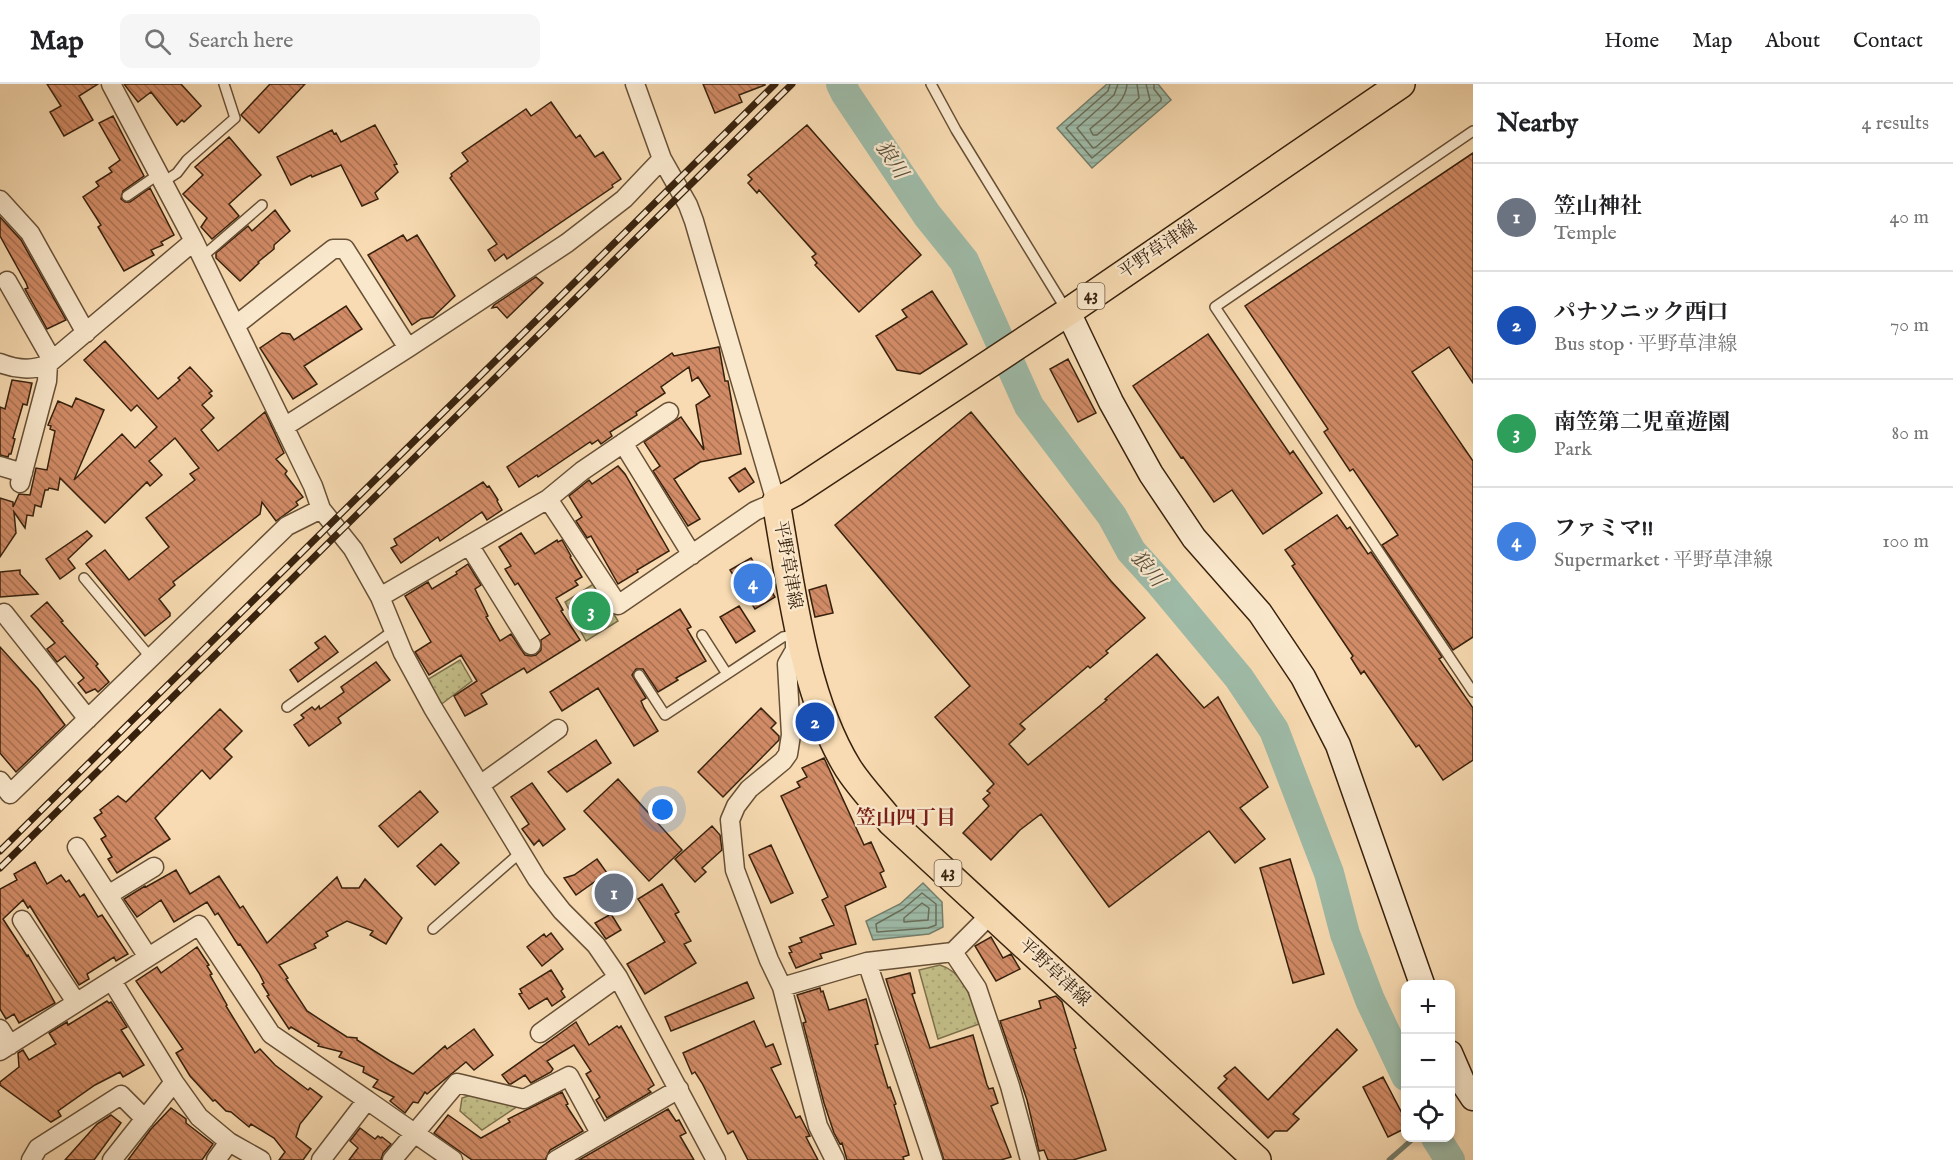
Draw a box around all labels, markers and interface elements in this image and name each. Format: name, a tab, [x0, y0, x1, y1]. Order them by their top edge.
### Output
search box	[120, 14, 540, 68]
text: Map	[30, 24, 84, 59]
icon: search	[141, 25, 174, 58]
text: Search here	[189, 27, 293, 55]
text: Home	[1604, 28, 1659, 55]
text: Map	[1692, 28, 1732, 55]
text: About	[1765, 28, 1820, 55]
text: Contact	[1853, 28, 1923, 55]
text: Nearby	[1497, 107, 1578, 140]
text: 4 results	[1862, 111, 1929, 136]
water label: 狼川	[870, 136, 913, 185]
text: 笠山神社	[1554, 193, 1642, 221]
text: 1	[1513, 205, 1520, 230]
text: 40 m	[1890, 205, 1929, 230]
street label: 平野草津線	[1114, 215, 1202, 285]
text: Temple	[1554, 221, 1617, 246]
road number: 43	[1078, 283, 1104, 309]
text: パナソニック西口	[1554, 299, 1728, 327]
text: 2	[1512, 313, 1521, 338]
text: 70 m	[1890, 313, 1929, 338]
text: Bus stop · 平野草津線	[1554, 332, 1738, 357]
text: 南笠第二児童遊園	[1554, 409, 1730, 437]
text: 3	[1513, 421, 1520, 446]
text: 80 m	[1892, 421, 1929, 446]
text: Park	[1554, 437, 1592, 462]
text: ファミマ!!	[1554, 515, 1654, 543]
street label: 平野草津線	[768, 519, 806, 611]
text: 4	[1512, 529, 1521, 554]
text: 100 m	[1882, 529, 1929, 554]
water label: 狼川	[1125, 546, 1171, 594]
text: Supermarket · 平野草津線	[1554, 548, 1773, 573]
pin: 4	[734, 560, 772, 606]
pin: 3	[572, 588, 610, 634]
pin: 2	[796, 700, 834, 744]
your location	[648, 795, 677, 824]
district label: 笠山四丁目	[856, 806, 956, 831]
road number: 43	[934, 860, 962, 886]
pin: 1	[594, 870, 634, 916]
street label: 平野草津線	[1013, 934, 1095, 1012]
map controls	[1401, 980, 1455, 1142]
button: +	[1401, 980, 1455, 1034]
button: −	[1401, 1034, 1455, 1088]
button: locate	[1401, 1088, 1455, 1142]

